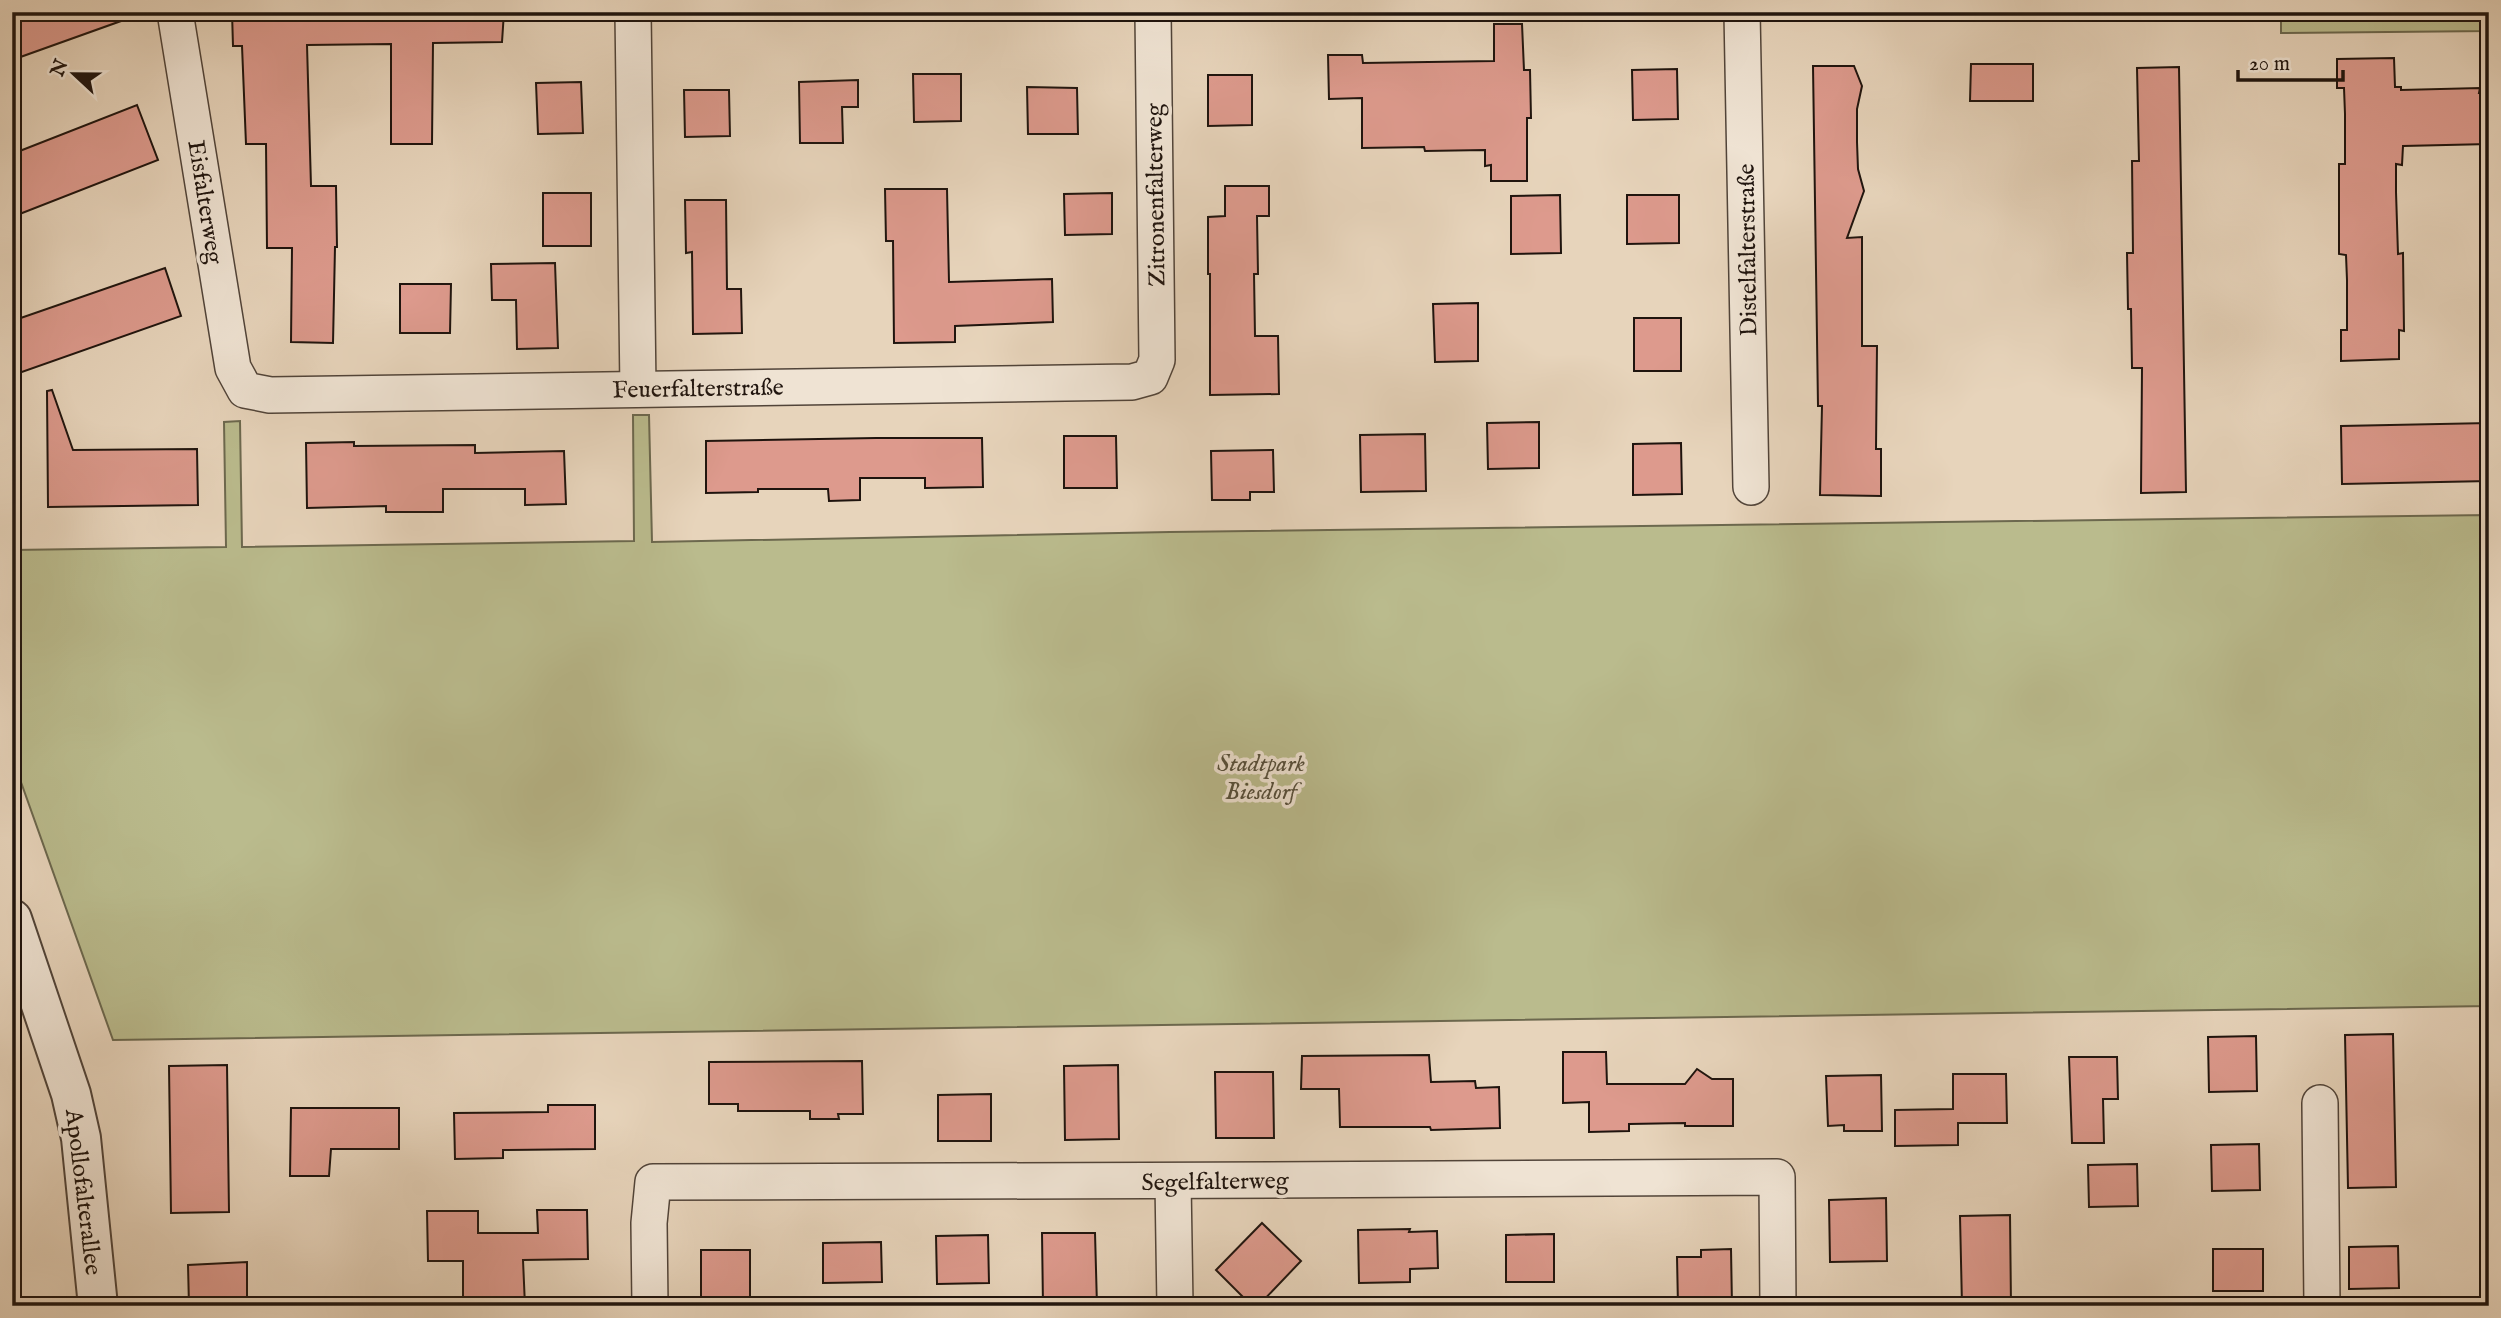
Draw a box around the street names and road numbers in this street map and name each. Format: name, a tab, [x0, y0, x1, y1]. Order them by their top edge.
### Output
street label: Zitronenfalterweg	[1139, 102, 1174, 287]
street label: Eisfalterweg	[179, 138, 230, 267]
street label: Distelfalterstraße	[1731, 163, 1766, 337]
street label: Feuerfalterstraße	[612, 373, 784, 406]
street label: Apollofalterallee	[57, 1106, 108, 1277]
street label: Segelfalterweg	[1141, 1166, 1290, 1199]

